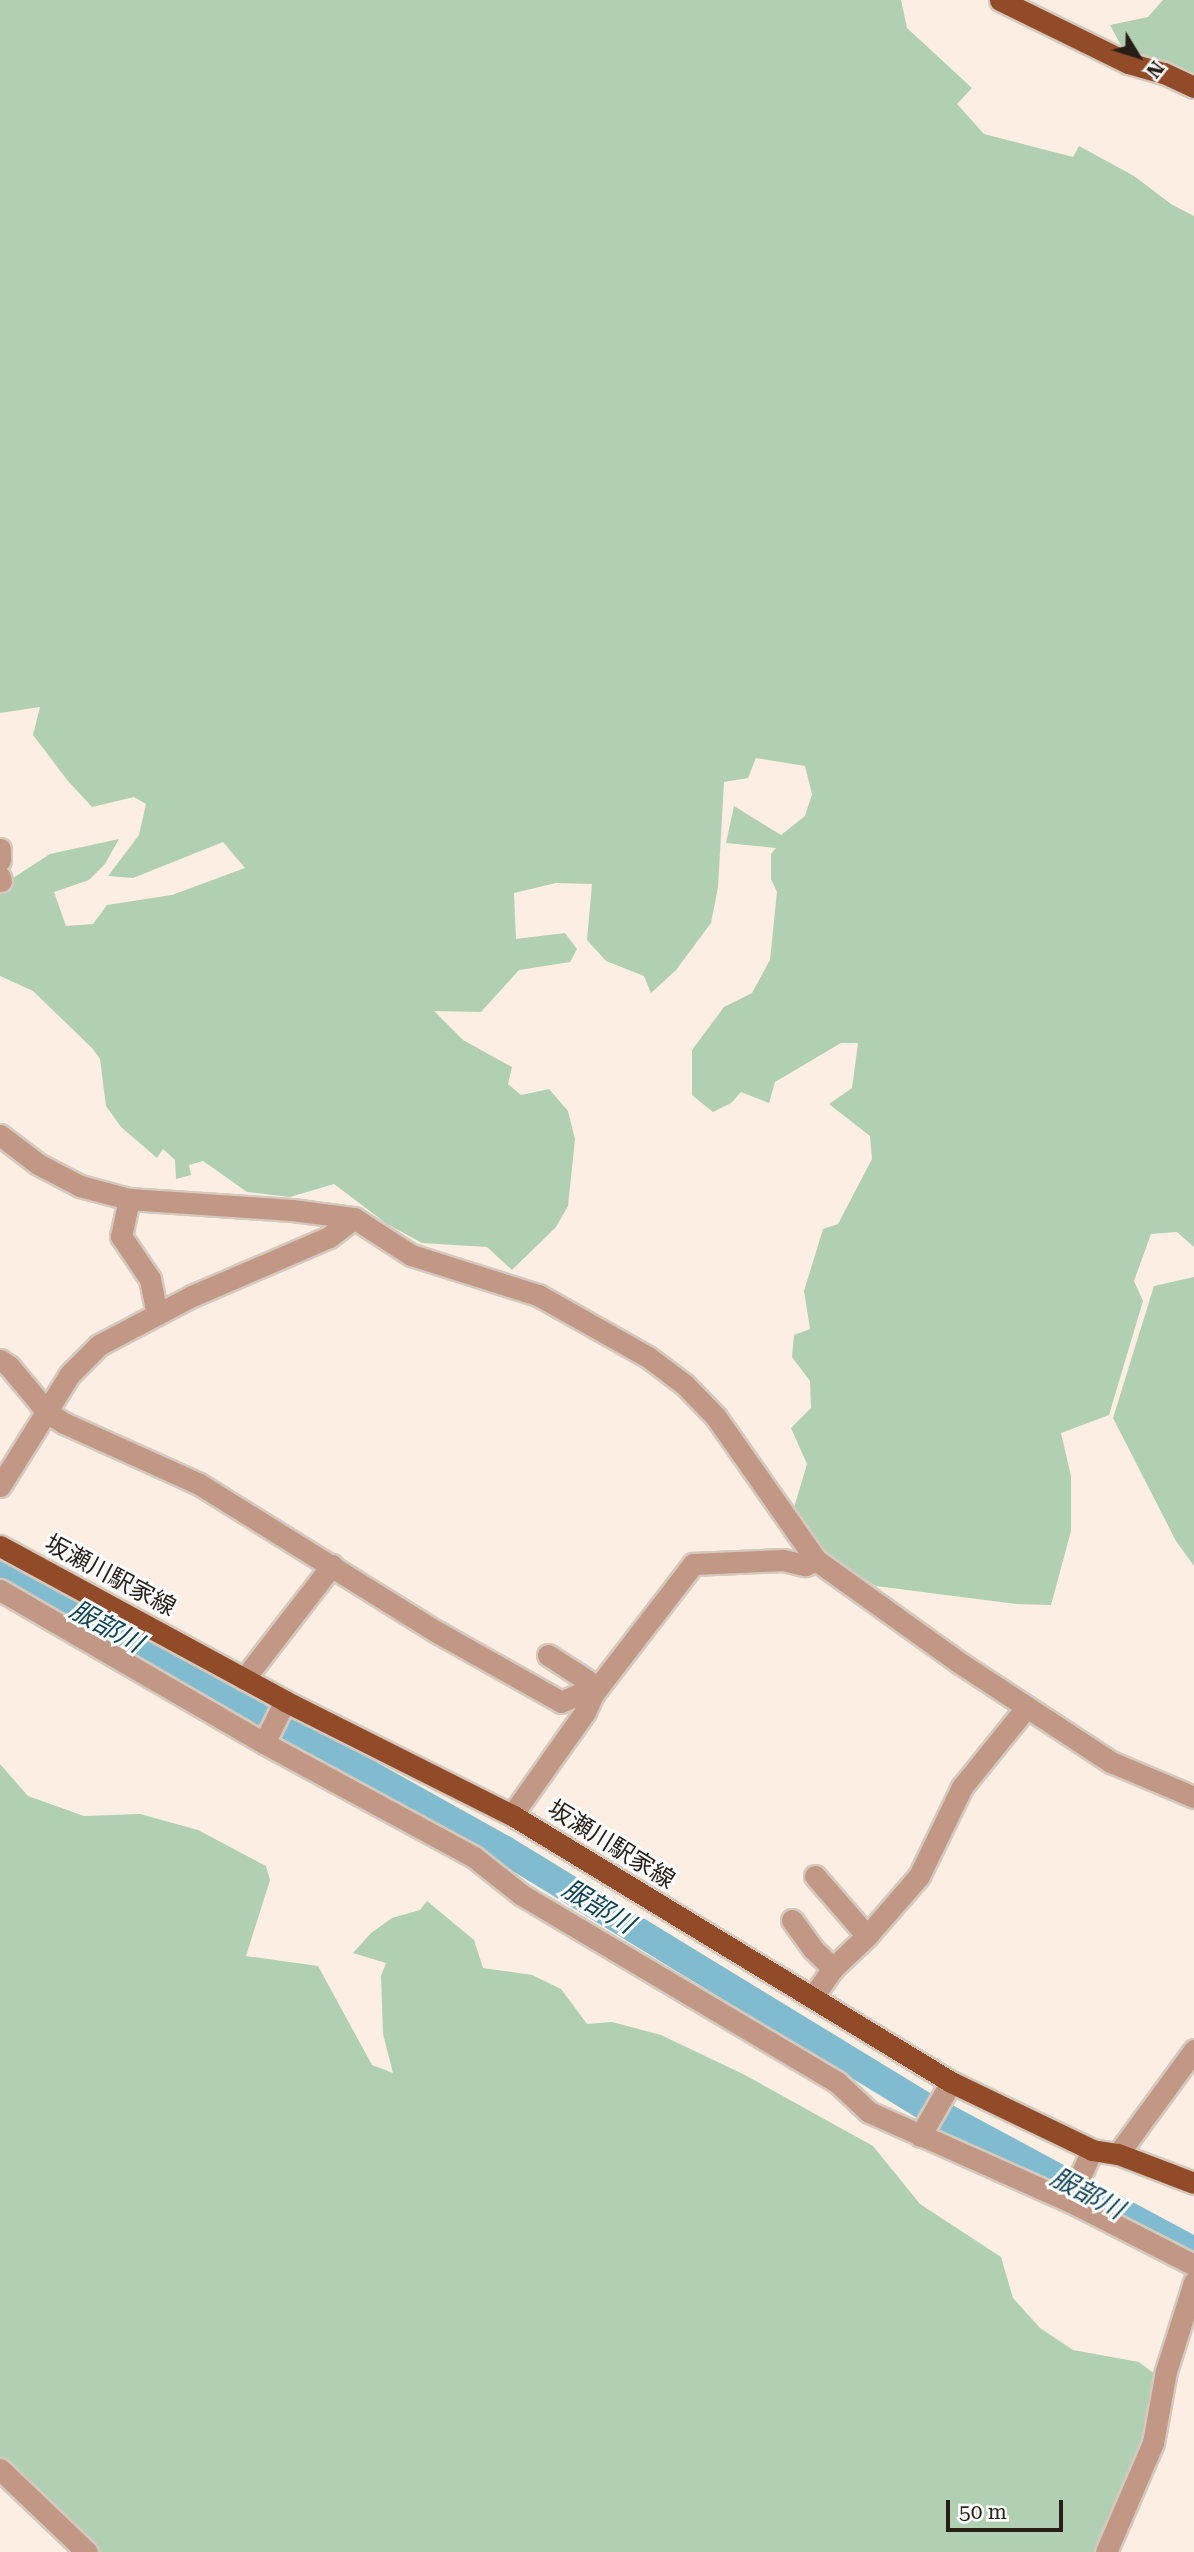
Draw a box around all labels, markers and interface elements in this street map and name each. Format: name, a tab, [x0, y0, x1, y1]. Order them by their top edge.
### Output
north arrow	[1103, 21, 1173, 91]
text: N	[1141, 56, 1169, 82]
street label: 坂瀬川駅家線	[40, 1529, 180, 1623]
water label: 服部川	[64, 1594, 148, 1660]
street label: 坂瀬川駅家線	[542, 1795, 680, 1895]
water label: 服部川	[557, 1874, 639, 1940]
water label: 服部川	[1045, 2162, 1129, 2226]
scale bar	[949, 2486, 1066, 2530]
text: 50 m	[959, 2500, 1007, 2524]

